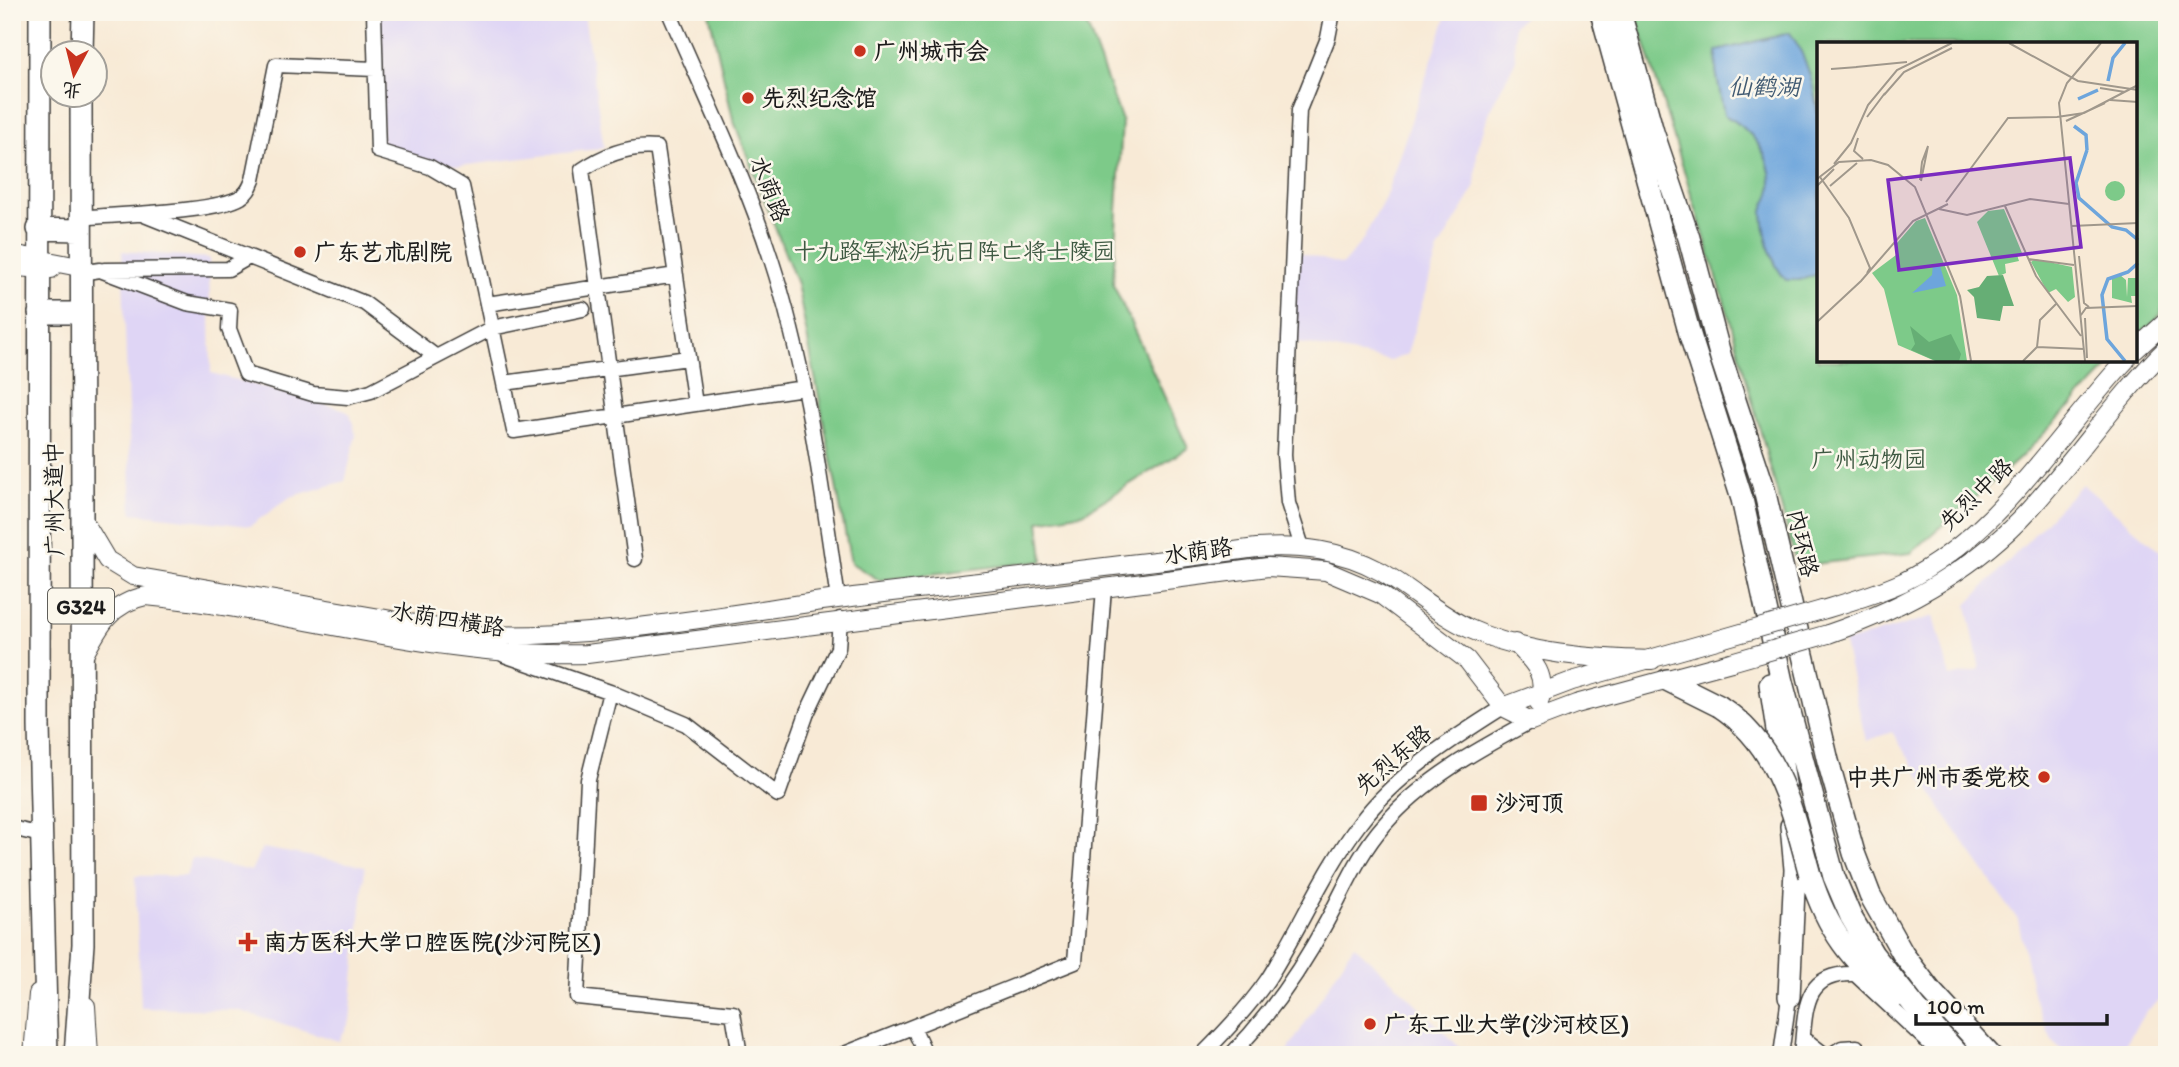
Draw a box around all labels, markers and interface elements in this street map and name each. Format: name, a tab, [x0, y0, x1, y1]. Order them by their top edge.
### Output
place label: 广州城市会	[874, 37, 989, 65]
north arrow	[38, 38, 108, 108]
inset map	[1817, 42, 2137, 362]
marker: 广州城市会	[852, 43, 868, 59]
water label: 仙鹤湖	[1728, 72, 1803, 101]
text: 北	[61, 78, 83, 103]
place label: 先烈纪念馆	[762, 84, 877, 112]
marker: 先烈纪念馆	[740, 90, 756, 106]
street label: 水荫路	[744, 152, 796, 226]
park label: 十九路军淞沪抗日阵亡将士陵园	[793, 237, 1115, 265]
place label: 广东艺术剧院	[314, 238, 452, 266]
marker: 广东艺术剧院	[292, 244, 308, 260]
street label: 广州大道中	[39, 441, 69, 557]
park label: 广州动物园	[1812, 445, 1927, 473]
street label: 先烈中路	[1933, 452, 2019, 536]
street label: 内环路	[1782, 506, 1824, 580]
street label: 水荫路	[1162, 532, 1234, 570]
road number: G324	[48, 588, 114, 624]
street label: 水荫四横路	[389, 596, 507, 642]
street label: 先烈东路	[1349, 718, 1437, 800]
place label: 中共广州市委党校	[1846, 763, 2030, 791]
marker: 中共广州市委党校	[2036, 769, 2052, 785]
place label: 沙河顶	[1495, 789, 1564, 817]
marker: 沙河顶	[1469, 793, 1489, 813]
place label: 南方医科大学口腔医院(沙河院区)	[264, 928, 601, 956]
marker: 南方医科大学口腔医院(沙河院区)	[238, 932, 258, 952]
scale bar	[1916, 983, 2107, 1027]
text: 100 m	[1927, 994, 1985, 1019]
place label: 广东工业大学(沙河校区)	[1384, 1010, 1629, 1038]
marker: 广东工业大学(沙河校区)	[1362, 1016, 1378, 1032]

